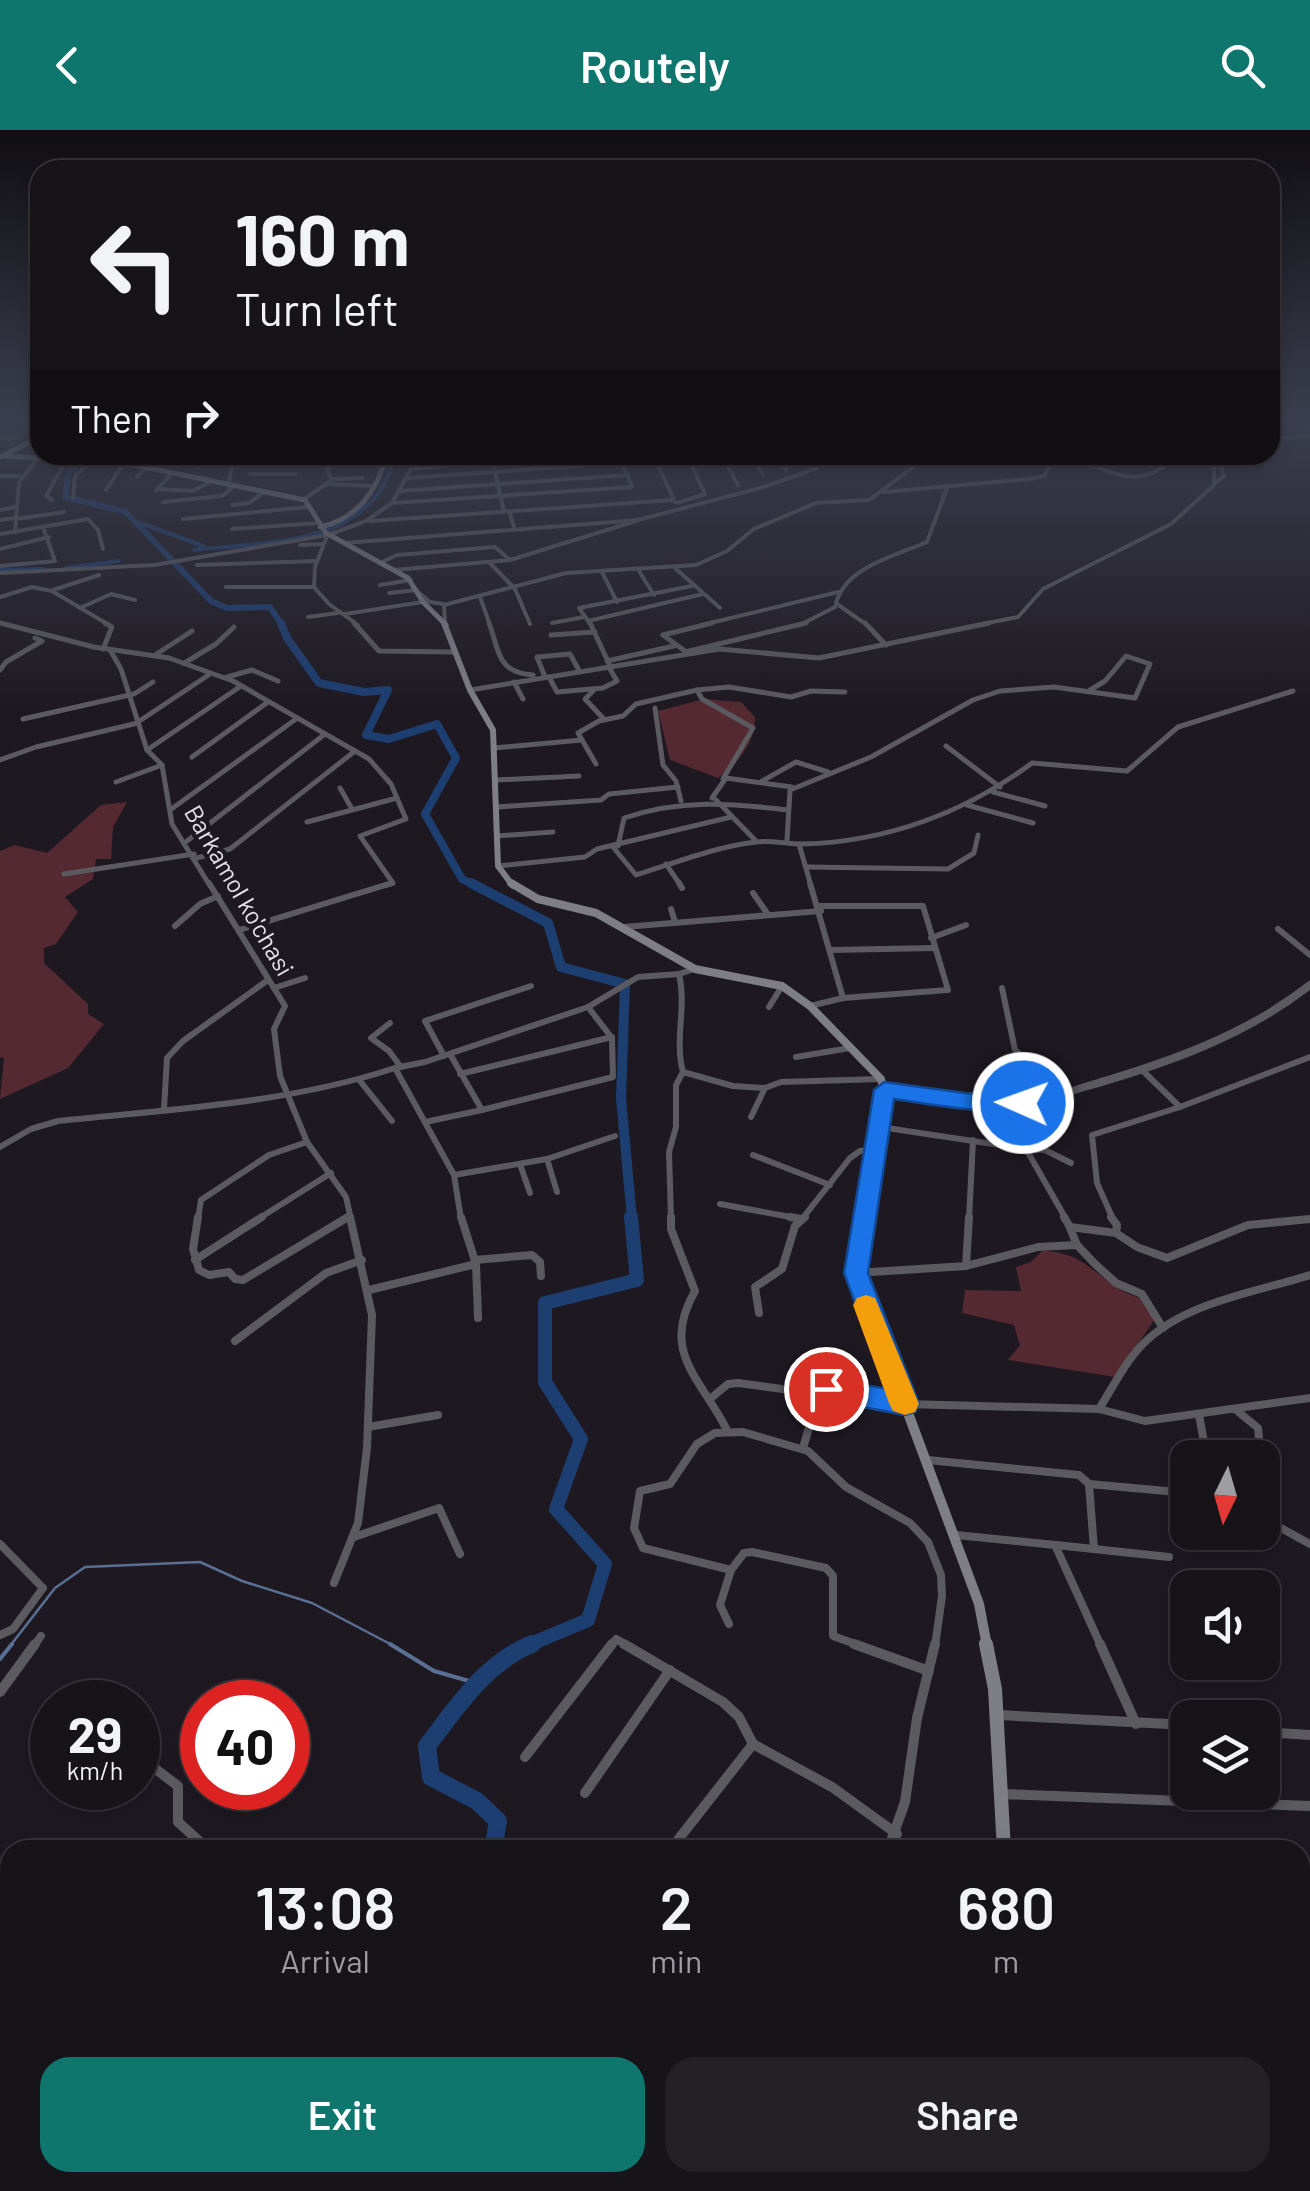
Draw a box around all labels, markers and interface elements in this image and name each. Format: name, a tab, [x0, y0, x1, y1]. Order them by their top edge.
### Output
icon: back	[40, 38, 95, 93]
text: Routely	[580, 38, 730, 92]
icon: search	[1215, 38, 1270, 93]
text: 160 m	[235, 196, 410, 280]
icon: left	[70, 200, 200, 330]
text: Turn left	[235, 281, 399, 335]
icon: right	[173, 390, 228, 445]
text: Then	[70, 395, 153, 441]
street label: Barkamol ko'chasi	[179, 799, 301, 981]
position arrow	[971, 1051, 1075, 1155]
pin	[784, 1347, 869, 1432]
icon: arrive	[799, 1362, 854, 1417]
north arrow	[1170, 1440, 1280, 1550]
map controls	[1170, 1440, 1280, 1810]
button: sound	[1170, 1570, 1280, 1680]
speed limit sign: 40	[180, 1680, 310, 1810]
button: layers	[1170, 1700, 1280, 1810]
text: 29	[68, 1703, 122, 1763]
text: km/h	[67, 1755, 123, 1785]
text: 13:08	[255, 1870, 395, 1942]
text: 2	[660, 1870, 693, 1942]
text: 680	[957, 1870, 1055, 1942]
text: Arrival	[280, 1941, 370, 1979]
text: min	[650, 1941, 702, 1979]
text: m	[993, 1941, 1019, 1979]
button: Exit	[40, 2057, 645, 2172]
button: Share	[665, 2057, 1270, 2172]

